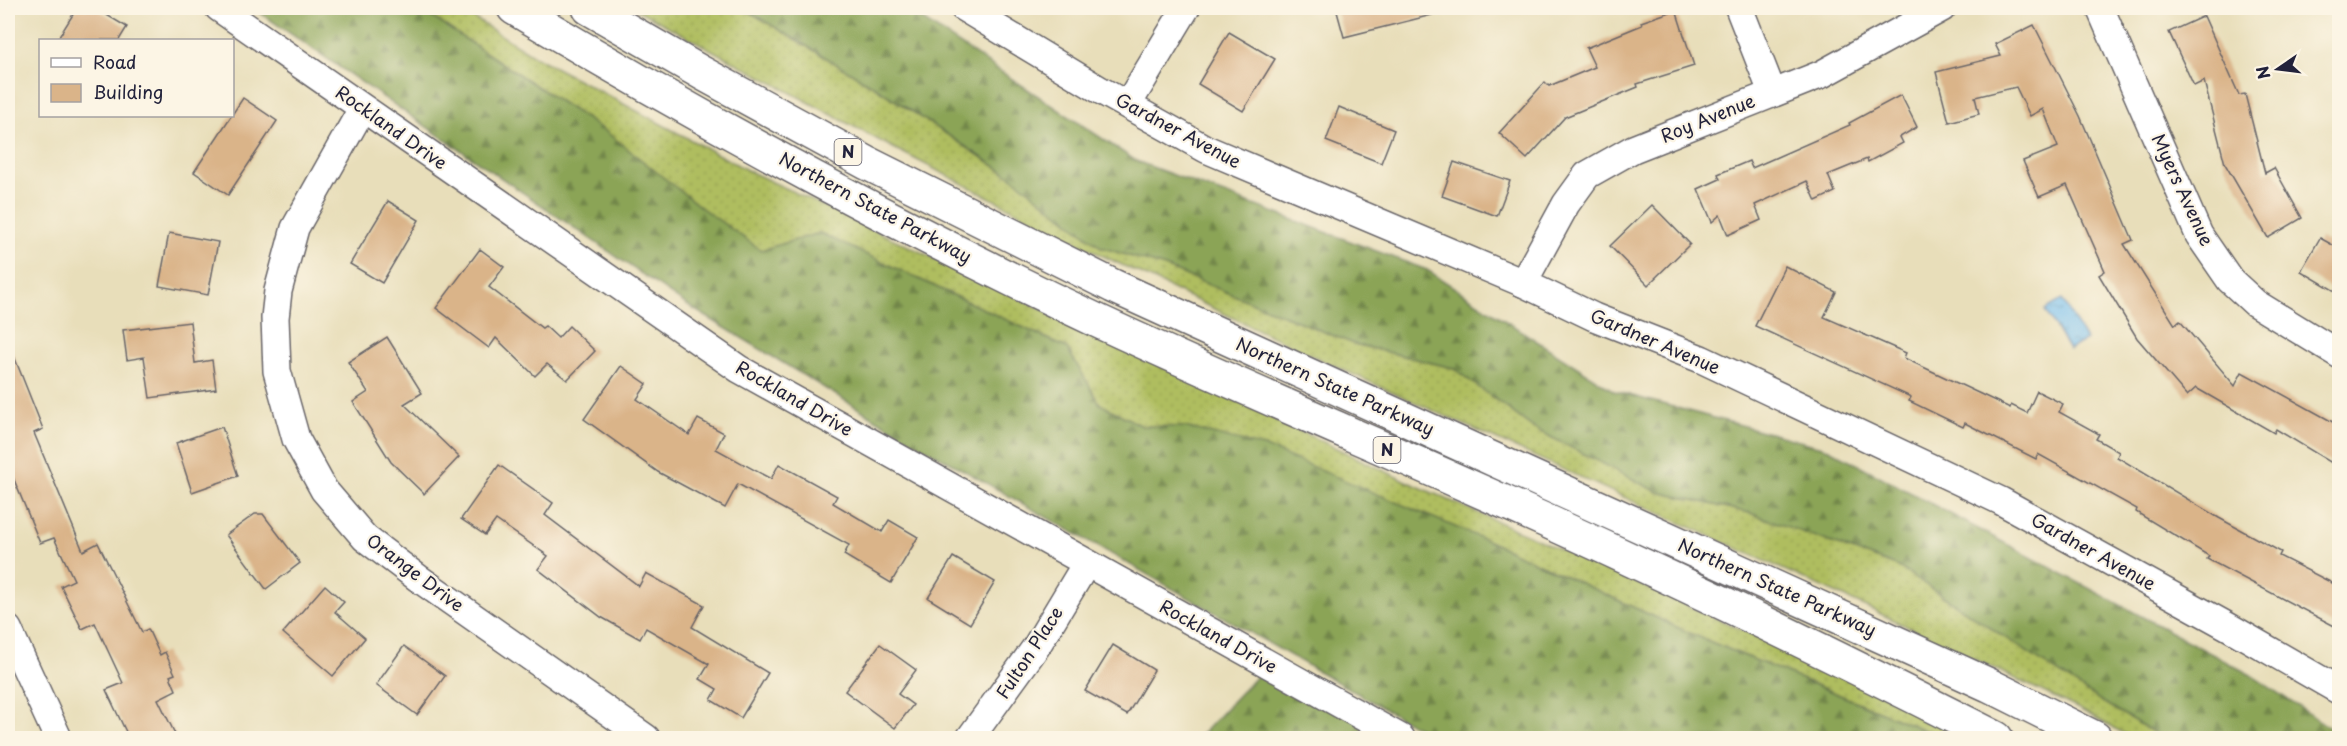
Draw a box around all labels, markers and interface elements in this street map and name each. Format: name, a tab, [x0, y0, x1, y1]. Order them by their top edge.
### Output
legend	[39, 39, 234, 117]
north arrow	[2248, 39, 2308, 99]
text: Road	[93, 48, 137, 75]
text: N	[2249, 64, 2276, 82]
text: Building	[93, 78, 163, 105]
street label: Rockland Drive	[331, 78, 453, 175]
street label: Gardner Avenue	[1111, 85, 1246, 174]
street label: Roy Avenue	[1656, 86, 1759, 149]
street label: Myers Avenue	[2146, 129, 2221, 250]
road number: N	[834, 139, 862, 165]
street label: Northern State Parkway	[775, 144, 977, 269]
street label: Gardner Avenue	[1586, 301, 1725, 380]
street label: Northern State Parkway	[1232, 330, 1439, 442]
street label: Rockland Drive	[731, 353, 858, 442]
road number: N	[1374, 437, 1400, 463]
street label: Gardner Avenue	[2026, 505, 2161, 596]
street label: Orange Drive	[362, 526, 470, 617]
street label: Northern State Parkway	[1674, 531, 1881, 643]
street label: Rockland Drive	[1155, 592, 1282, 679]
street label: Fulton Place	[989, 601, 1069, 704]

